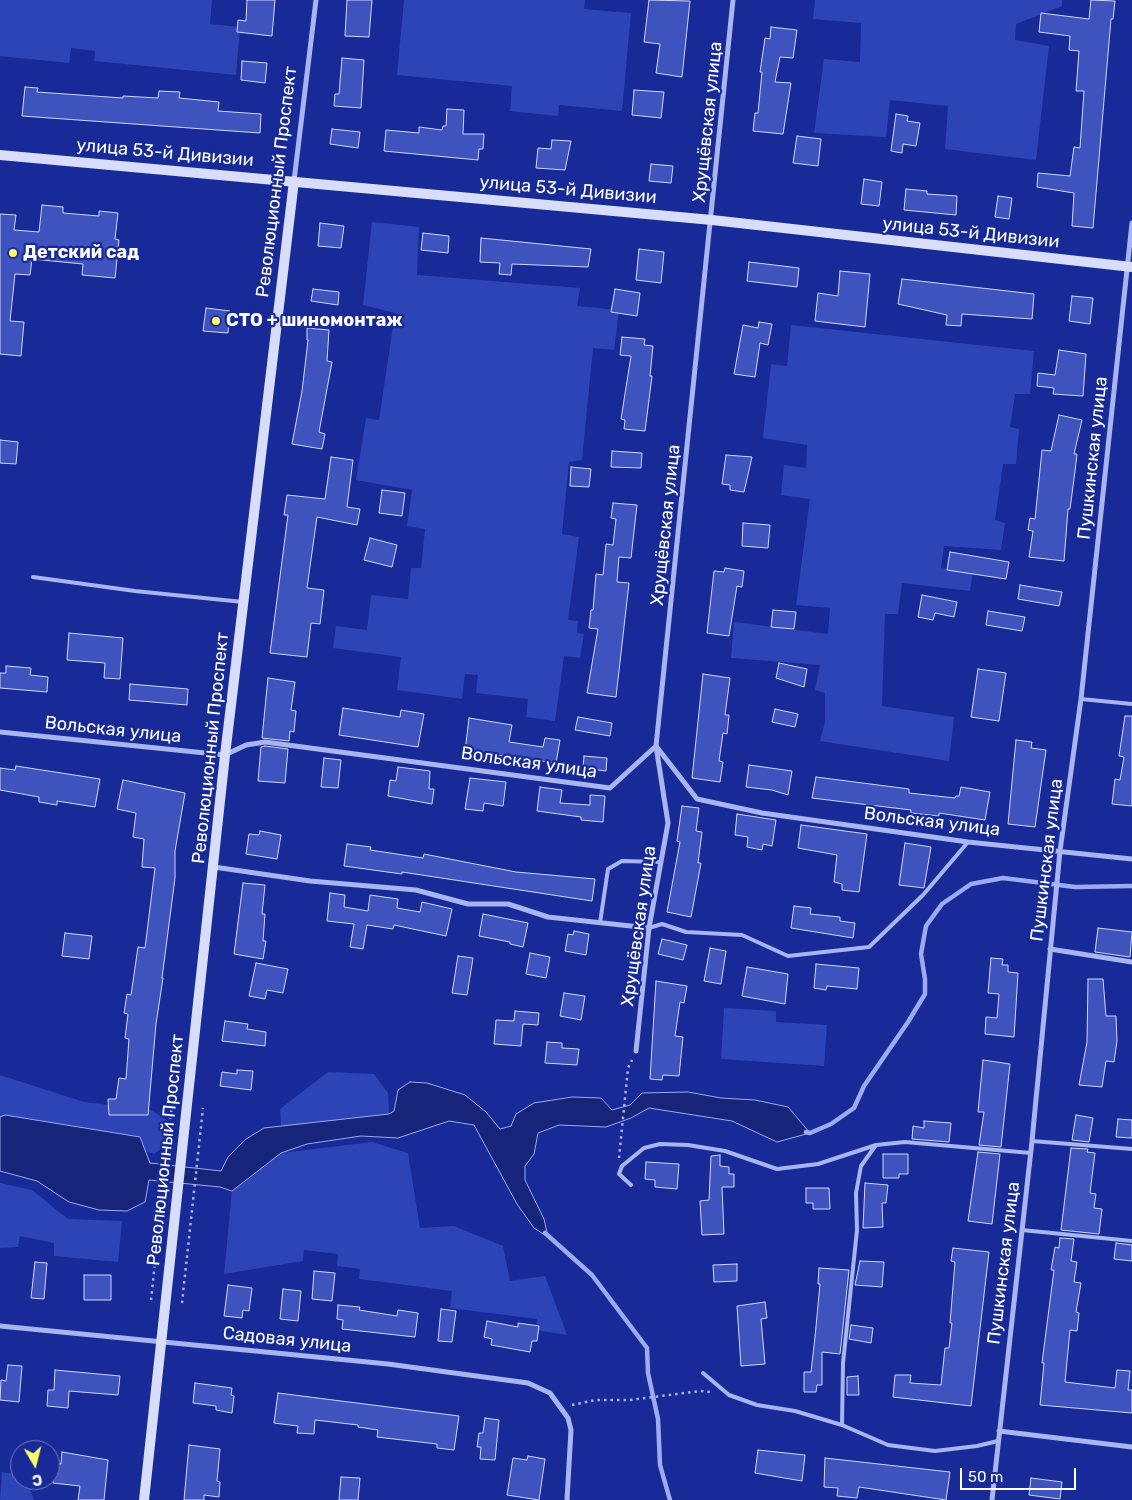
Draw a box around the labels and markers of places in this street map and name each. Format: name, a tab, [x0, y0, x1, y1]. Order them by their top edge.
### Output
place label: Детский сад	[23, 242, 139, 264]
marker: Детский сад	[7, 247, 19, 259]
place label: СТО + шиномонтаж	[226, 310, 403, 332]
marker: СТО + шиномонтаж	[210, 315, 222, 327]

